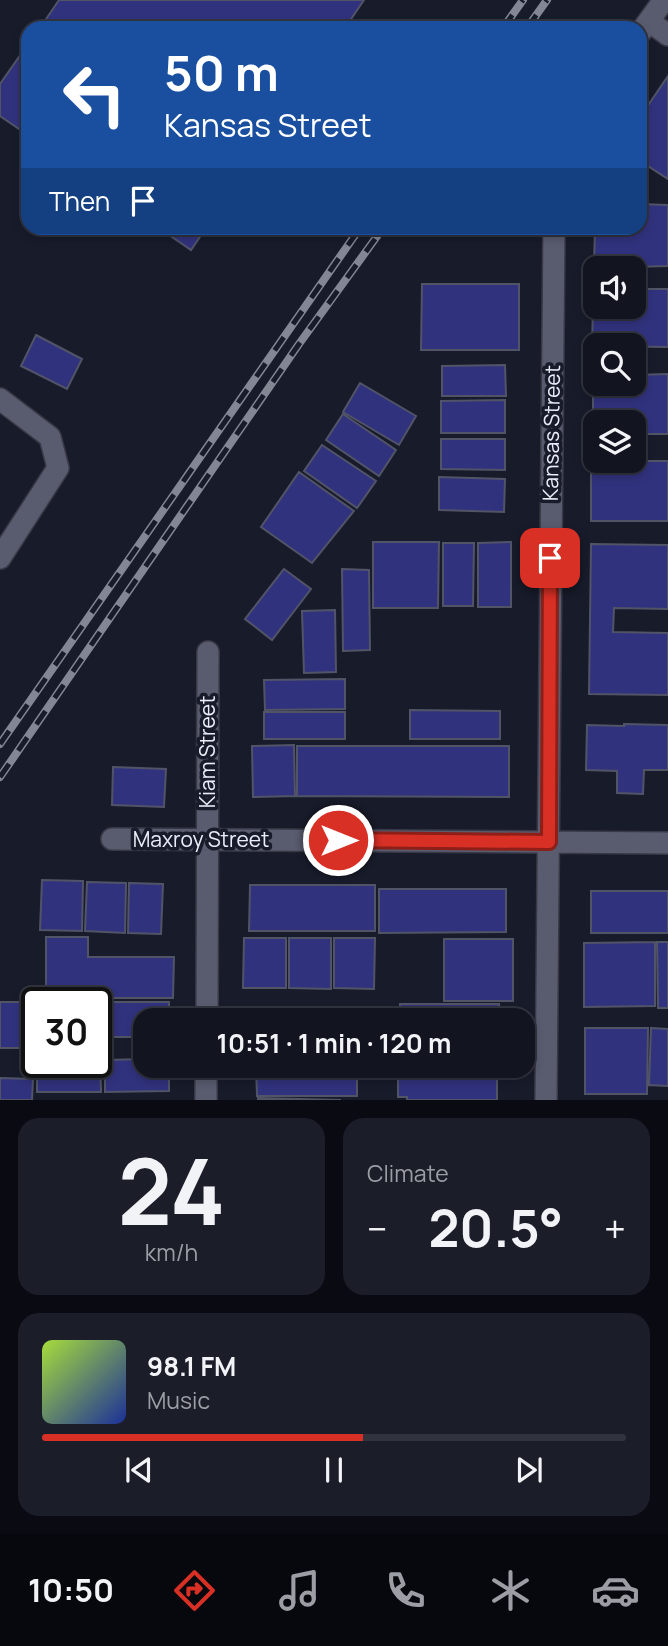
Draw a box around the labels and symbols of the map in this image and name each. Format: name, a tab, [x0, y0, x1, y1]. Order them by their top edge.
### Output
street label: Kansas Street	[536, 365, 566, 501]
pin	[520, 528, 580, 588]
street label: Kiam Street	[193, 696, 221, 808]
position arrow	[301, 803, 375, 877]
street label: Maxroy Street	[133, 825, 269, 853]
speed limit sign: 30	[21, 987, 112, 1078]

